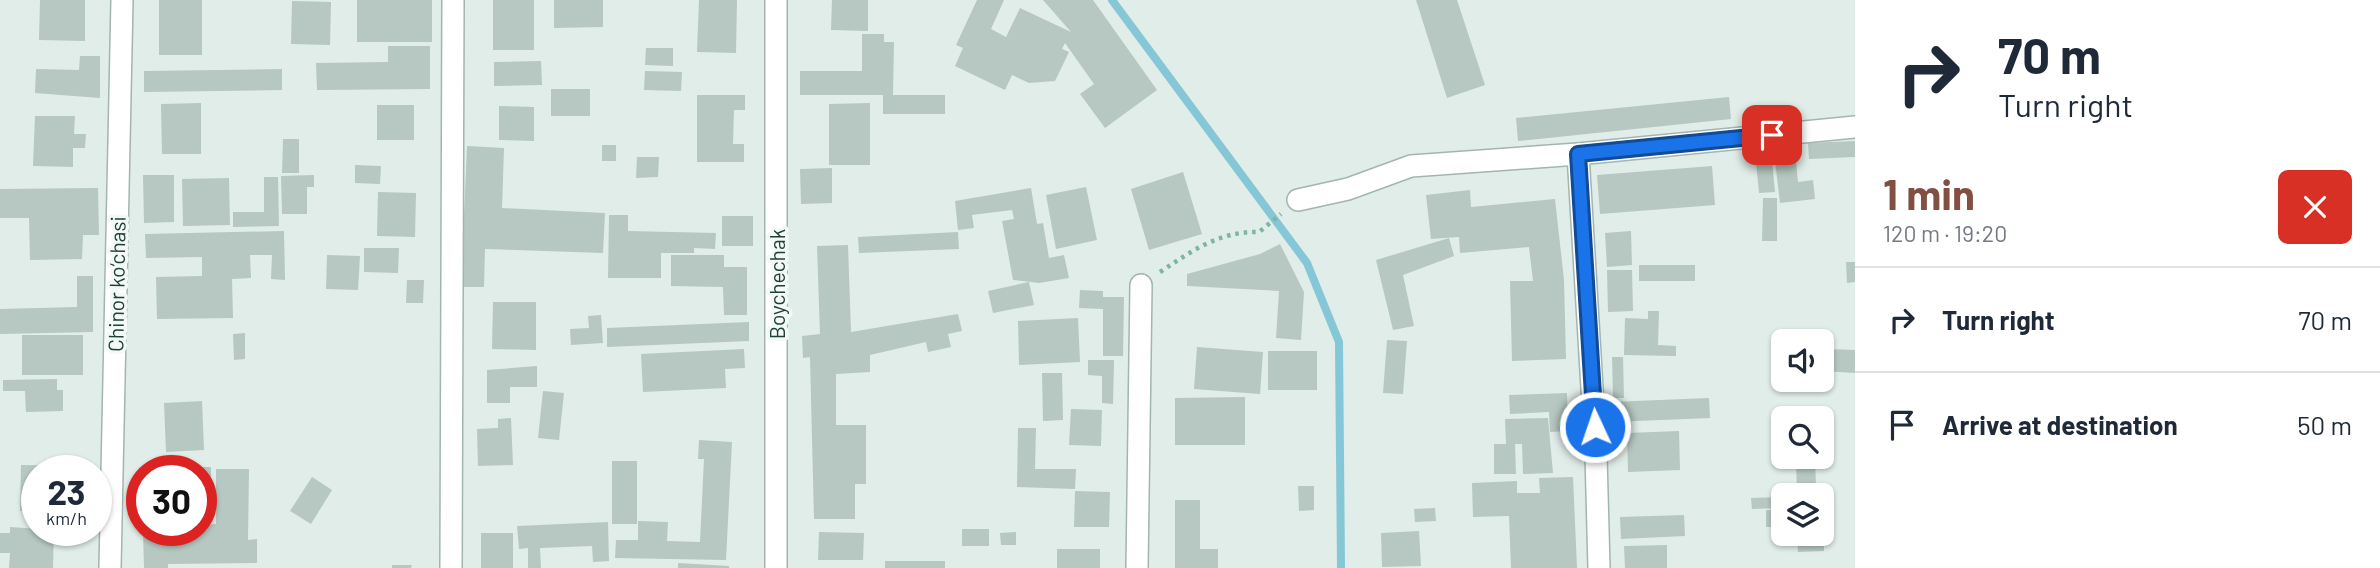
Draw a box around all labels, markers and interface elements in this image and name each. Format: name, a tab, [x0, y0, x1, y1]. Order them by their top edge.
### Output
text: 70 m	[1998, 25, 2101, 84]
icon: right	[1883, 28, 1974, 119]
text: Turn right	[1998, 85, 2133, 123]
pin	[1742, 105, 1802, 165]
icon: arrive	[1753, 116, 1791, 154]
text: 1 min	[1883, 168, 1975, 218]
button: close	[2278, 170, 2352, 244]
street label: Chinor ko‘chasi	[102, 216, 130, 352]
text: 120 m · 19:20	[1883, 219, 2007, 247]
street label: Boychechak	[764, 229, 789, 339]
icon: right	[1883, 301, 1921, 339]
text: Turn right	[1942, 304, 2055, 335]
text: 70 m	[2298, 304, 2352, 335]
map controls	[1771, 329, 1834, 546]
button: sound	[1771, 329, 1834, 392]
position arrow	[1558, 390, 1632, 464]
button: search	[1771, 406, 1834, 469]
icon: arrive	[1883, 406, 1921, 444]
text: Arrive at destination	[1942, 409, 2178, 440]
text: 50 m	[2297, 409, 2352, 440]
speed limit sign: 30	[126, 455, 217, 546]
text: 23	[47, 470, 86, 512]
button: layers	[1771, 483, 1834, 546]
text: km/h	[46, 507, 87, 529]

